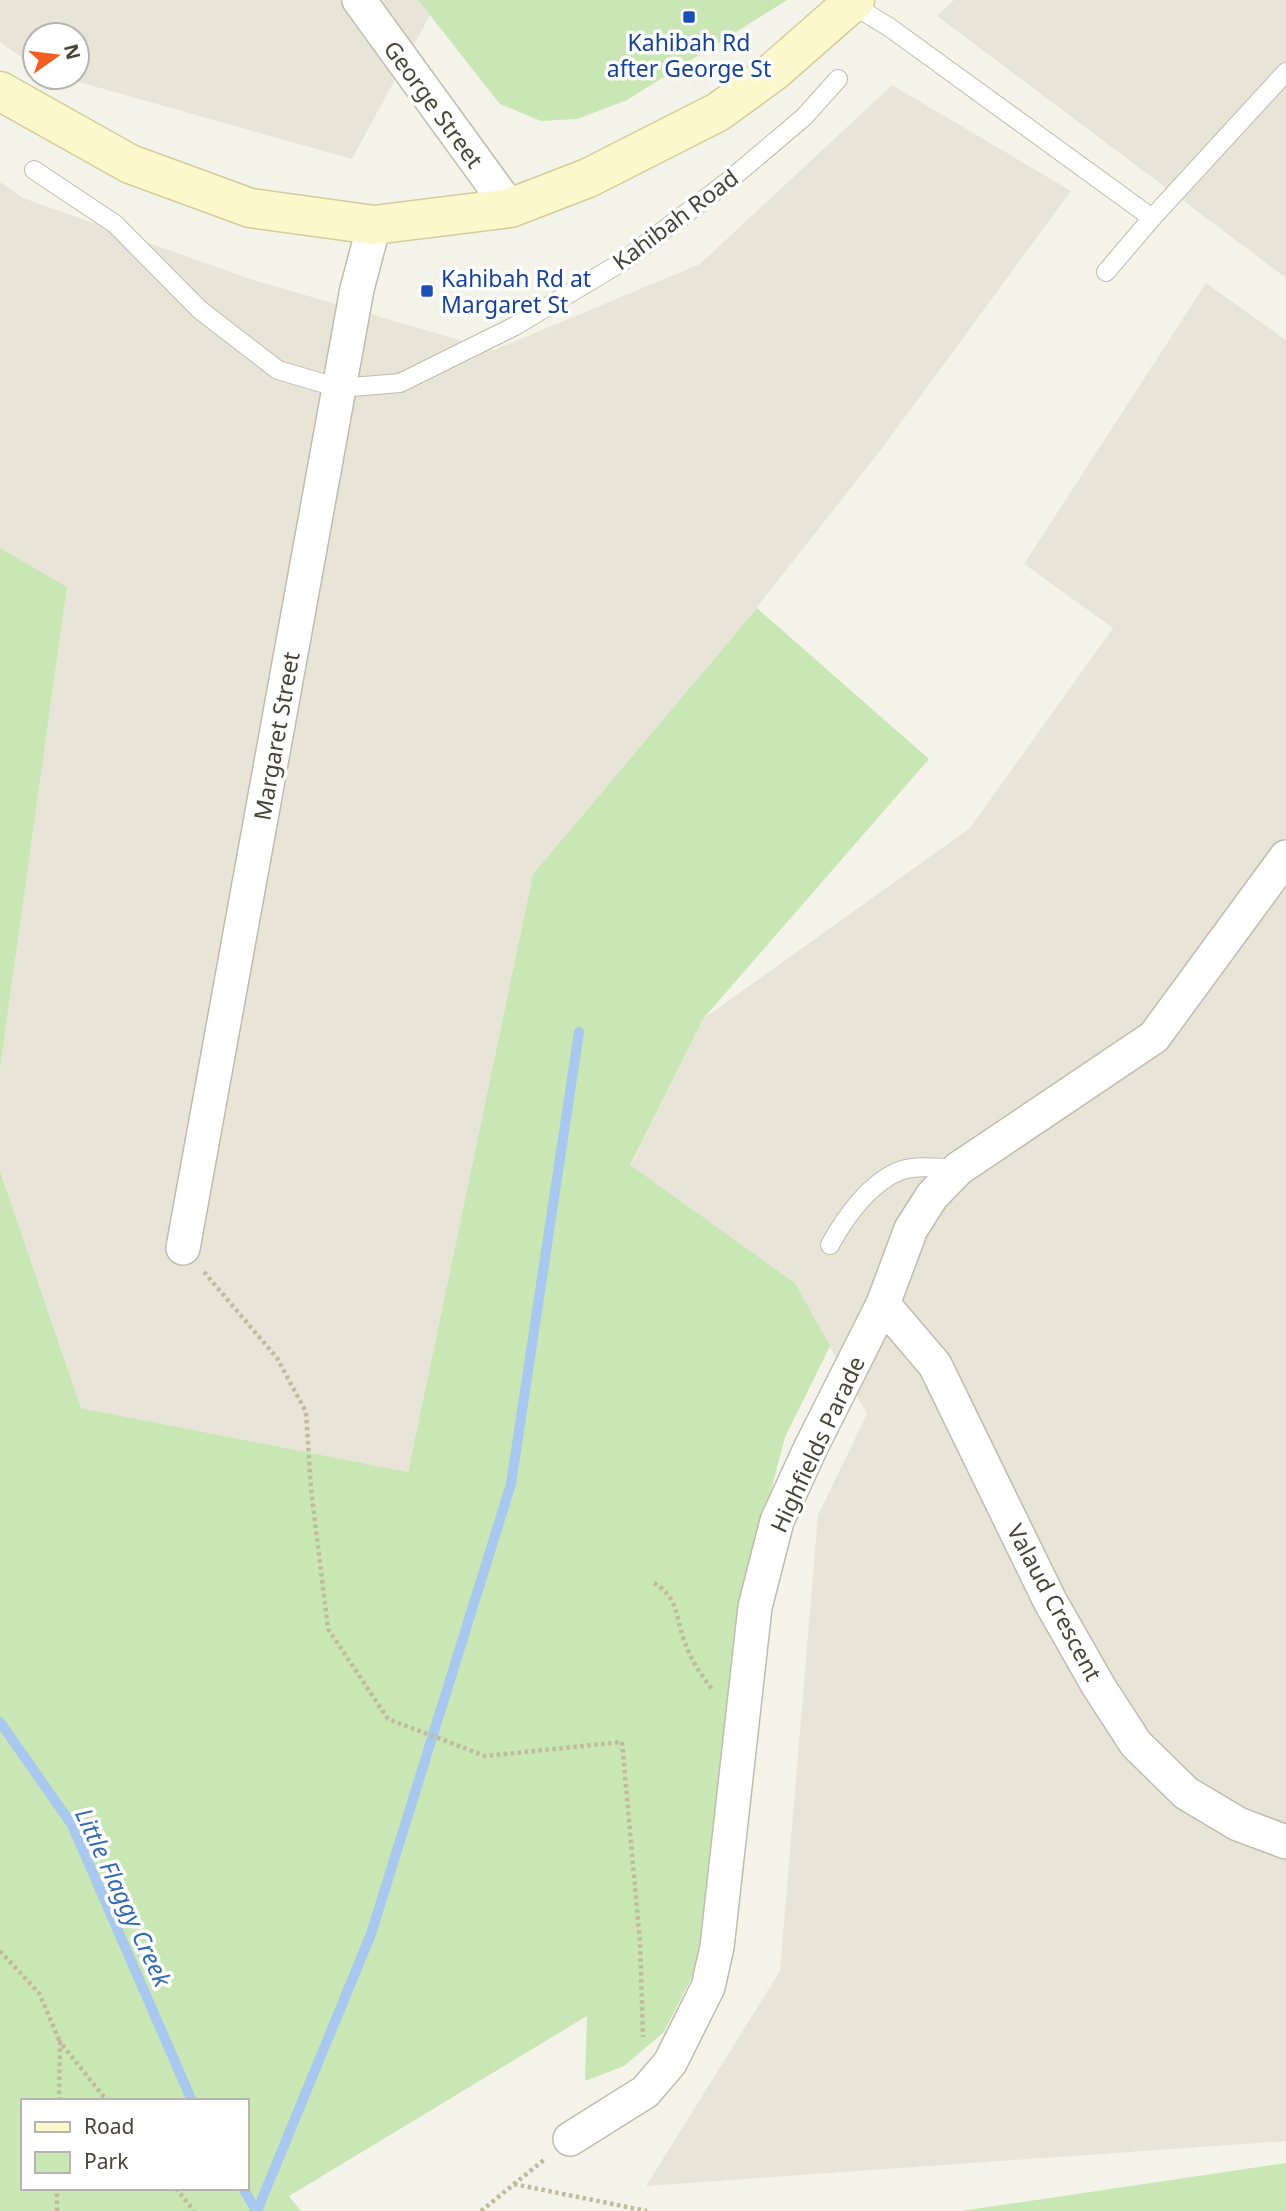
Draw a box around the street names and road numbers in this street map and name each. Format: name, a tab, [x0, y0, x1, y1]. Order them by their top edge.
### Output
street label: George Street	[377, 34, 491, 174]
street label: Kahibah Road	[606, 161, 744, 277]
street label: Margaret Street	[245, 649, 307, 823]
street label: Highfields Parade	[762, 1351, 872, 1537]
street label: Valaud Crescent	[1000, 1518, 1110, 1686]

